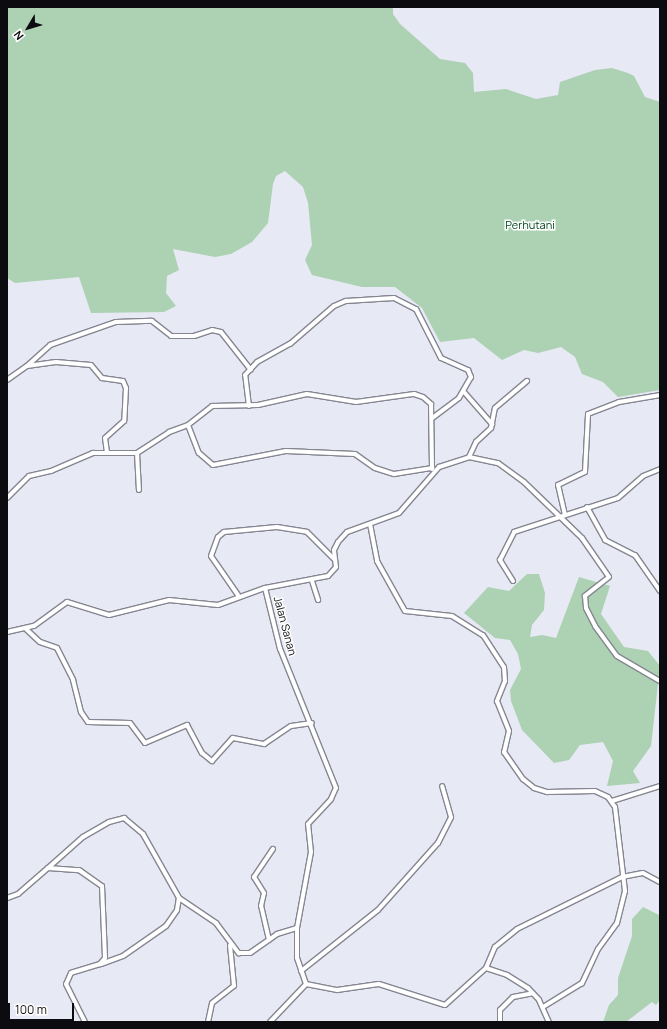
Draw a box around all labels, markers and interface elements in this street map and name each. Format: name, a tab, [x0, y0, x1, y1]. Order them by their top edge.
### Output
north arrow	[8, 8, 48, 48]
text: N	[10, 28, 26, 43]
park label: Perhutani	[505, 218, 555, 232]
street label: Jalan Sanan	[271, 595, 299, 657]
scale bar	[10, 995, 76, 1021]
text: 100 m	[15, 1001, 47, 1018]

